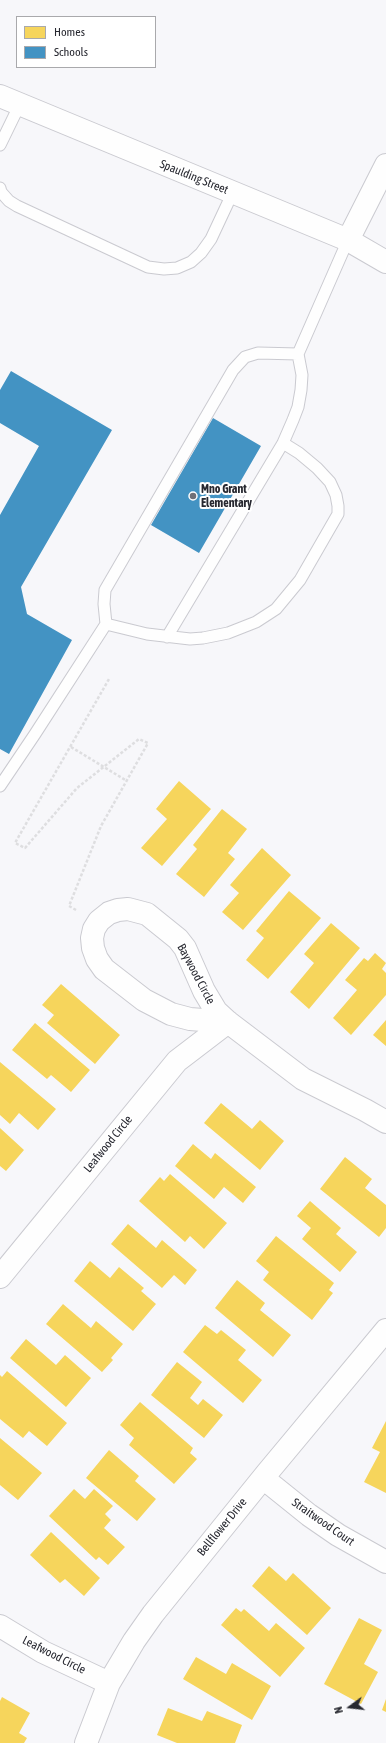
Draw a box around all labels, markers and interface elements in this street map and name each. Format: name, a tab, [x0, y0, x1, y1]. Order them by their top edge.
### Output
legend	[16, 16, 156, 68]
text: Homes	[54, 25, 85, 39]
text: Schools	[54, 45, 88, 59]
street label: Spaulding Street	[158, 157, 230, 197]
place label: Mno Grant Elementary	[201, 482, 252, 510]
marker: Mno Grant Elementary	[188, 491, 198, 501]
street label: Baywood Circle	[174, 941, 218, 1007]
street label: Leafwood Circle	[81, 1113, 135, 1175]
street label: Bellflower Drive	[194, 1495, 250, 1559]
street label: Straitwood Court	[289, 1495, 357, 1549]
street label: Leafwood Circle	[20, 1633, 88, 1677]
north arrow	[330, 1687, 370, 1727]
text: N	[332, 1705, 345, 1715]

